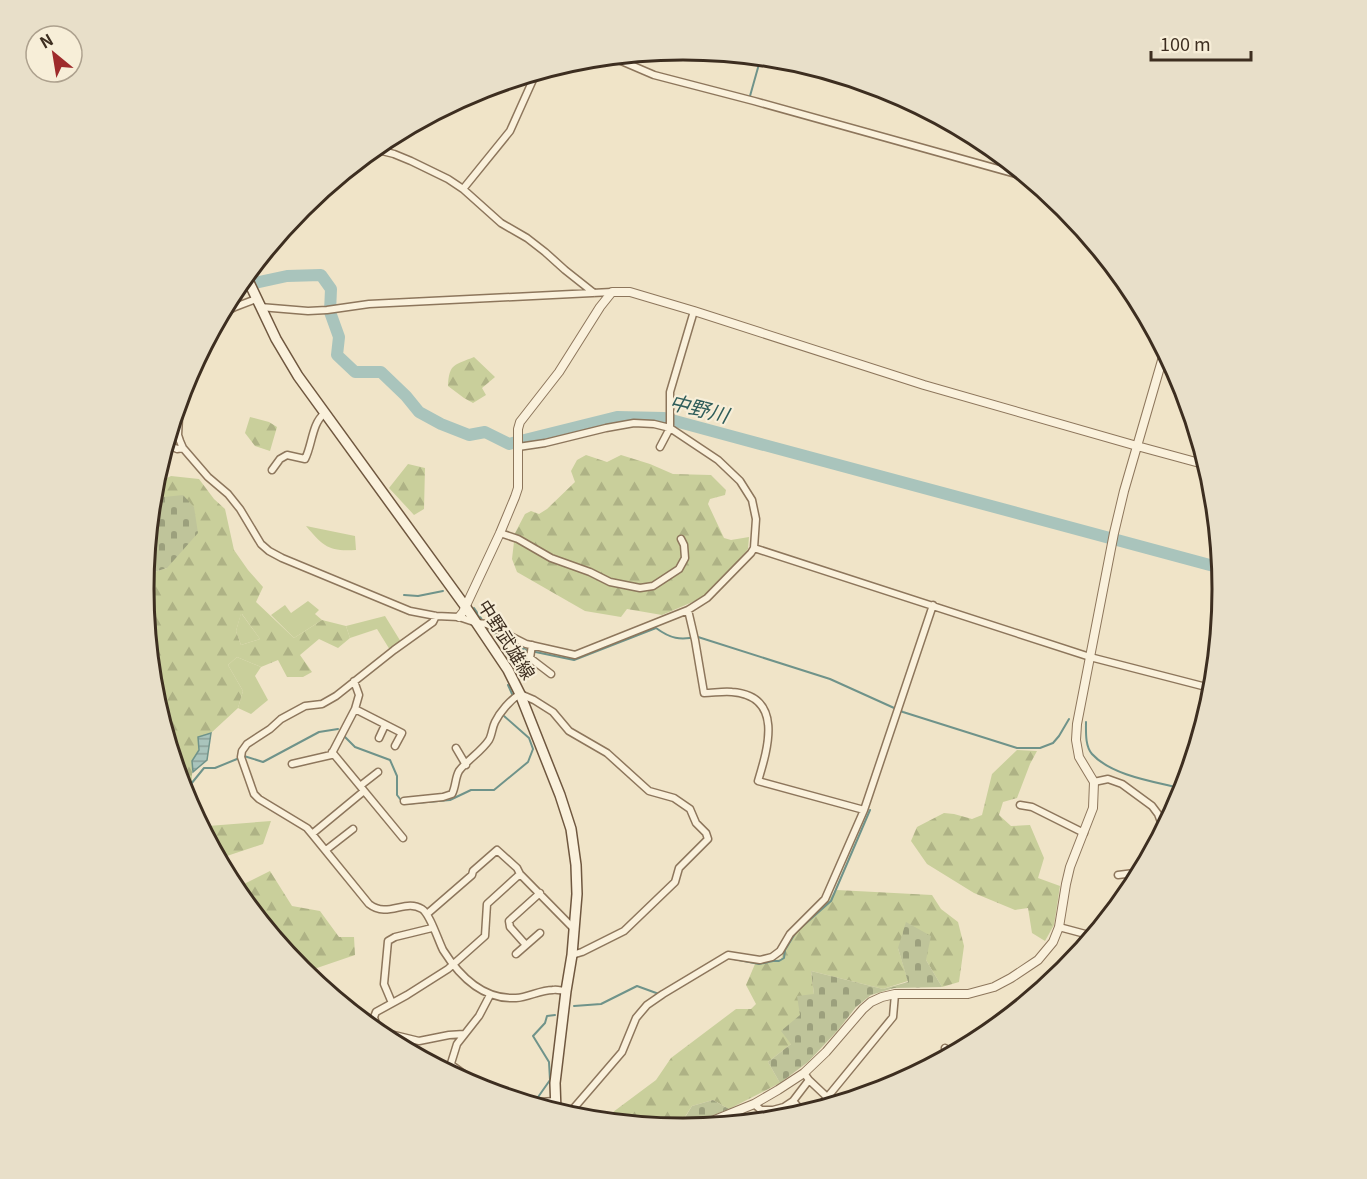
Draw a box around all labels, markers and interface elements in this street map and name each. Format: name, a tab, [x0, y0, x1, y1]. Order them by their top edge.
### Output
north arrow	[24, 24, 84, 84]
scale bar	[1151, 24, 1252, 62]
text: N	[35, 27, 57, 54]
text: 100 m	[1160, 30, 1211, 56]
water label: 中野川	[667, 386, 734, 429]
street label: 中野武雄線	[473, 594, 543, 684]

